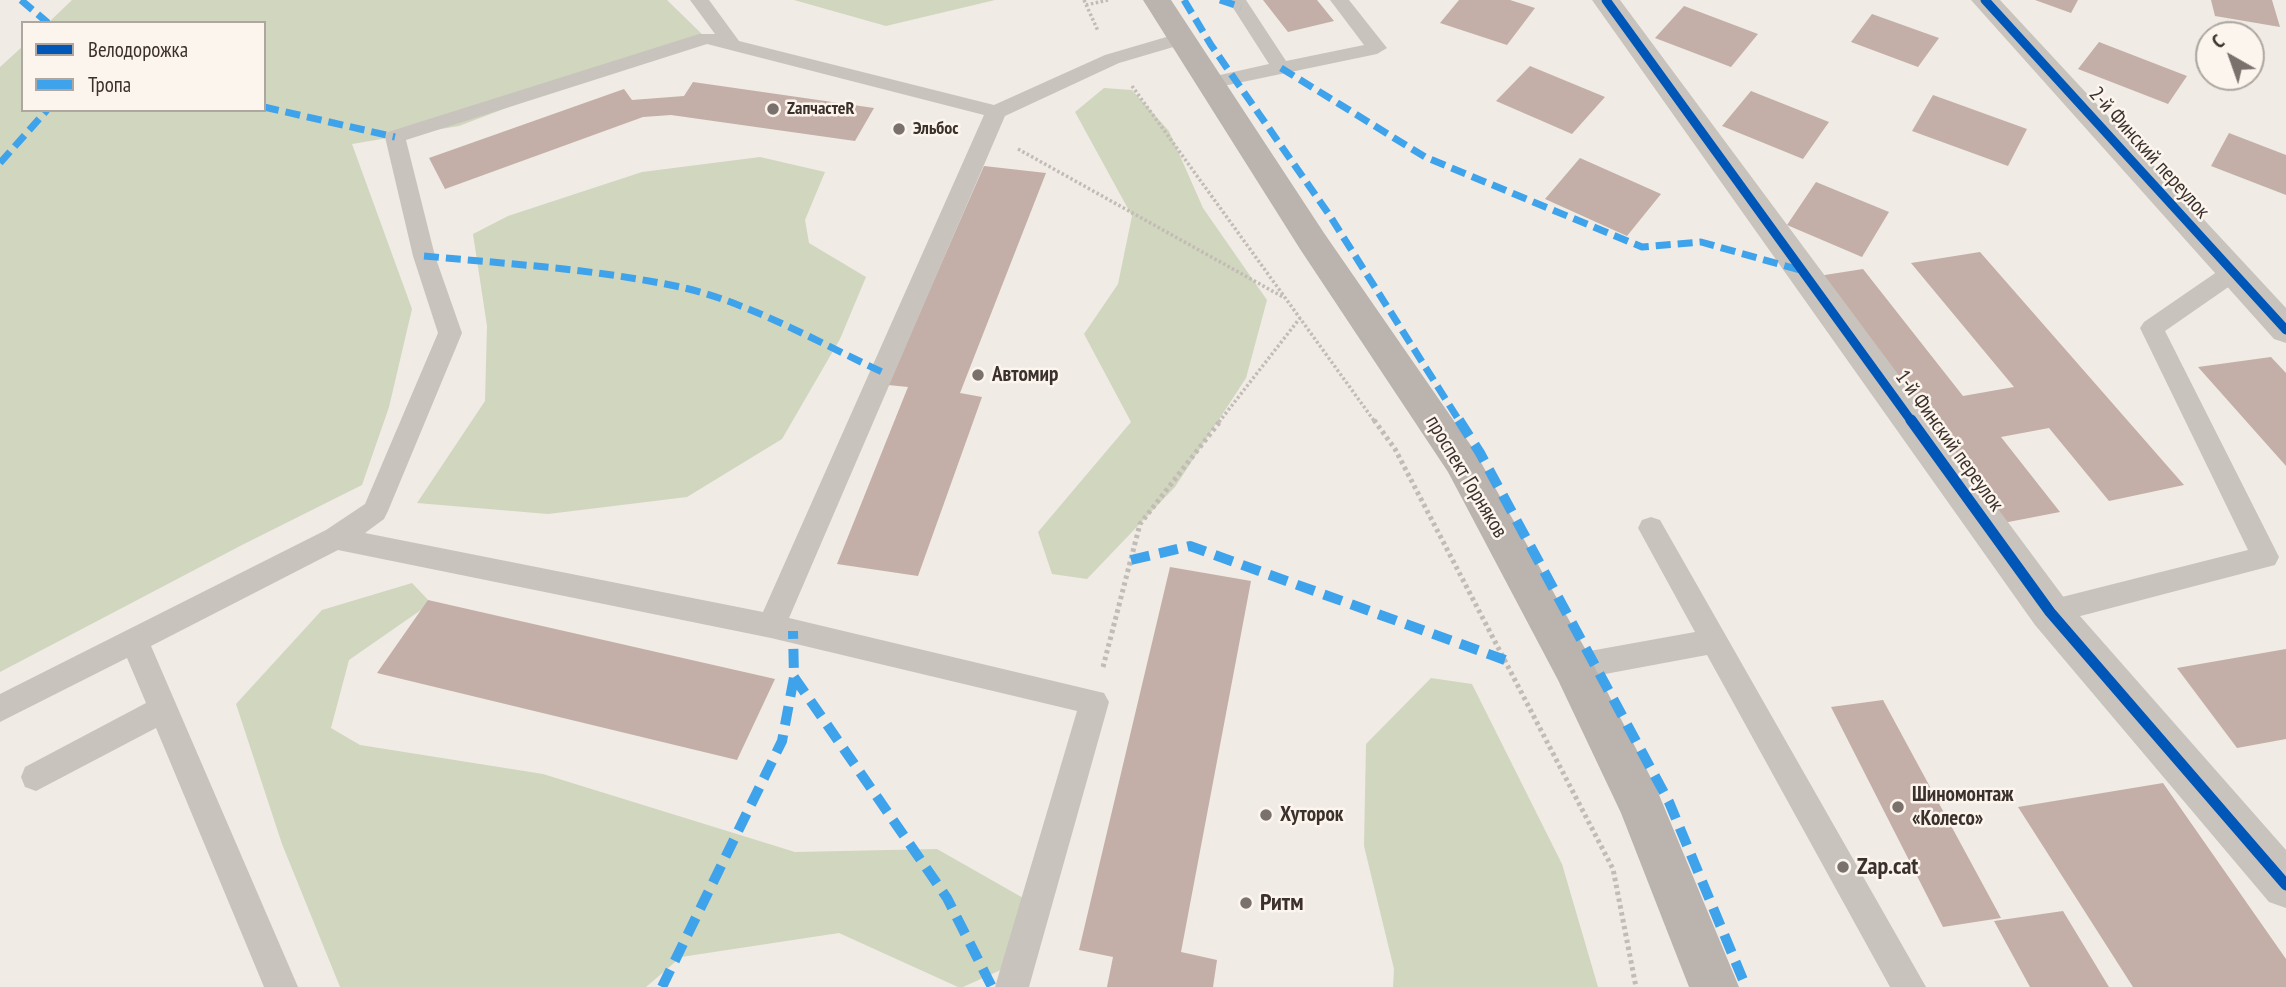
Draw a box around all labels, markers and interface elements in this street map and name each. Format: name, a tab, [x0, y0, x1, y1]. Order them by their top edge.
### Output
legend	[21, 21, 266, 112]
north arrow	[2195, 21, 2265, 91]
text: С	[2207, 29, 2229, 53]
text: Велодорожка	[88, 36, 188, 63]
text: Тропа	[88, 71, 131, 98]
street label: 2-й Финский переулок	[2083, 82, 2215, 224]
place label: ZапчастеR	[787, 98, 855, 120]
marker: ZапчастеR	[765, 101, 781, 117]
place label: Эльбос	[913, 118, 959, 140]
marker: Эльбос	[891, 121, 907, 137]
place label: Автомир	[992, 362, 1058, 388]
street label: 1-й Финский переулок	[1889, 366, 2009, 516]
marker: Автомир	[970, 367, 986, 383]
street label: проспект Горняков	[1420, 411, 1512, 543]
place label: Шиномонтаж «Колесо»	[1912, 782, 2013, 832]
marker: Шиномонтаж «Колесо»	[1890, 799, 1906, 815]
place label: Хуторок	[1280, 802, 1343, 828]
marker: Хуторок	[1258, 807, 1274, 823]
place label: Zap.cat	[1857, 853, 1918, 881]
marker: Zap.cat	[1835, 859, 1851, 875]
place label: Ритм	[1260, 889, 1303, 917]
marker: Ритм	[1238, 895, 1254, 911]

